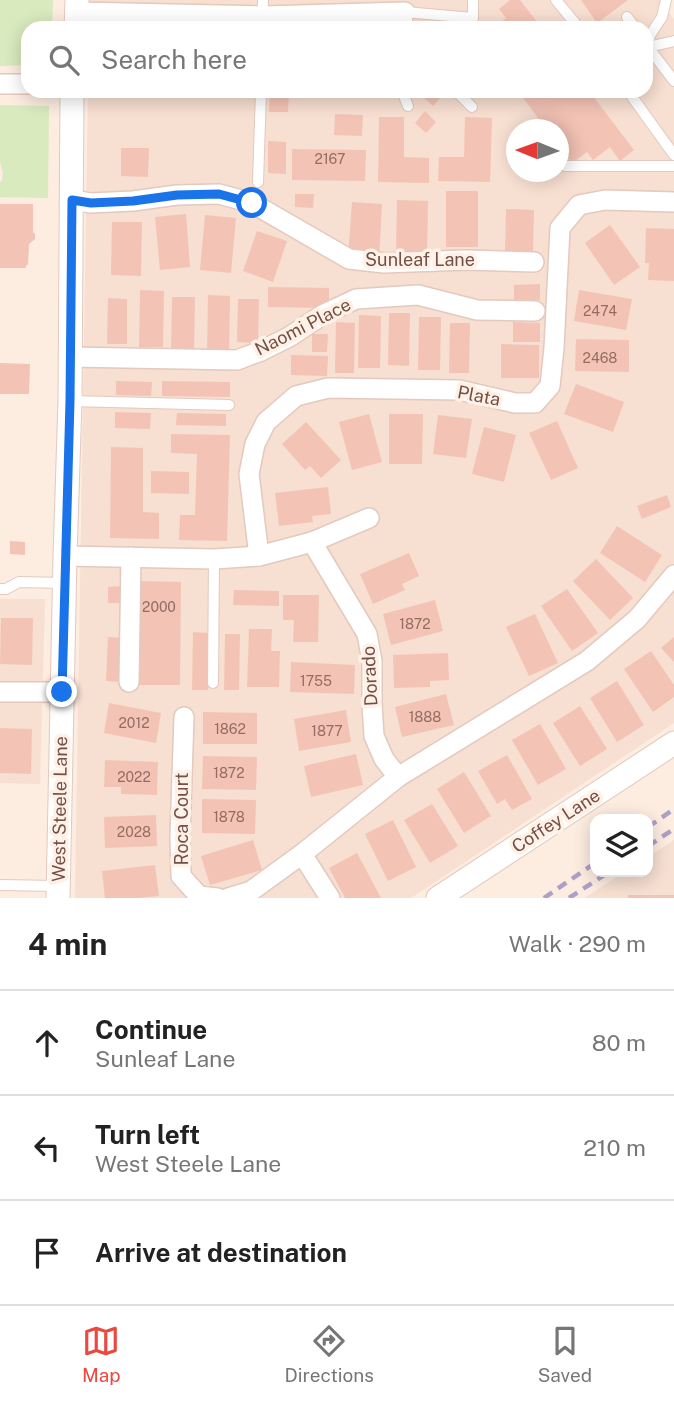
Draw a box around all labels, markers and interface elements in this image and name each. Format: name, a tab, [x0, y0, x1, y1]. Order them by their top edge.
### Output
search box	[21, 21, 653, 98]
icon: search	[45, 41, 83, 79]
text: Search here	[101, 44, 247, 75]
north arrow	[506, 119, 569, 182]
house number: 2167	[315, 151, 345, 167]
route start	[236, 187, 267, 218]
street label: Sunleaf Lane	[365, 249, 475, 270]
street label: Naomi Place	[251, 293, 354, 360]
house number: 2474	[583, 303, 617, 319]
house number: 2468	[583, 350, 617, 366]
street label: Plata	[456, 381, 502, 410]
house number: 2000	[142, 599, 176, 615]
house number: 1872	[399, 616, 431, 632]
street label: Dorado	[357, 645, 382, 707]
house number: 1755	[300, 673, 332, 689]
route end	[46, 676, 77, 707]
house number: 1888	[409, 709, 441, 725]
house number: 2012	[119, 715, 149, 731]
house number: 1862	[214, 721, 246, 737]
house number: 1877	[311, 723, 343, 739]
street label: West Steele Lane	[48, 736, 71, 882]
house number: 1872	[213, 765, 245, 781]
house number: 2022	[117, 769, 151, 785]
street label: Roca Court	[171, 773, 192, 865]
street label: Coffey Lane	[508, 784, 604, 857]
house number: 1878	[213, 809, 245, 825]
map controls	[590, 814, 653, 877]
button: layers	[590, 814, 653, 877]
house number: 2028	[117, 824, 151, 840]
text: 4 min	[28, 926, 107, 962]
text: Walk · 290 m	[509, 930, 646, 957]
text: Continue	[95, 1014, 207, 1045]
icon: ahead	[28, 1024, 66, 1062]
text: 80 m	[592, 1029, 646, 1056]
text: Sunleaf Lane	[95, 1045, 235, 1072]
text: Turn left	[95, 1119, 200, 1150]
icon: left	[28, 1129, 66, 1167]
text: 210 m	[583, 1134, 646, 1161]
text: West Steele Lane	[95, 1150, 281, 1177]
icon: arrive	[28, 1234, 66, 1272]
text: Arrive at destination	[95, 1237, 347, 1268]
tab: Map	[82, 1322, 121, 1386]
tab: Directions	[285, 1322, 374, 1386]
tab: Saved	[538, 1322, 592, 1386]

